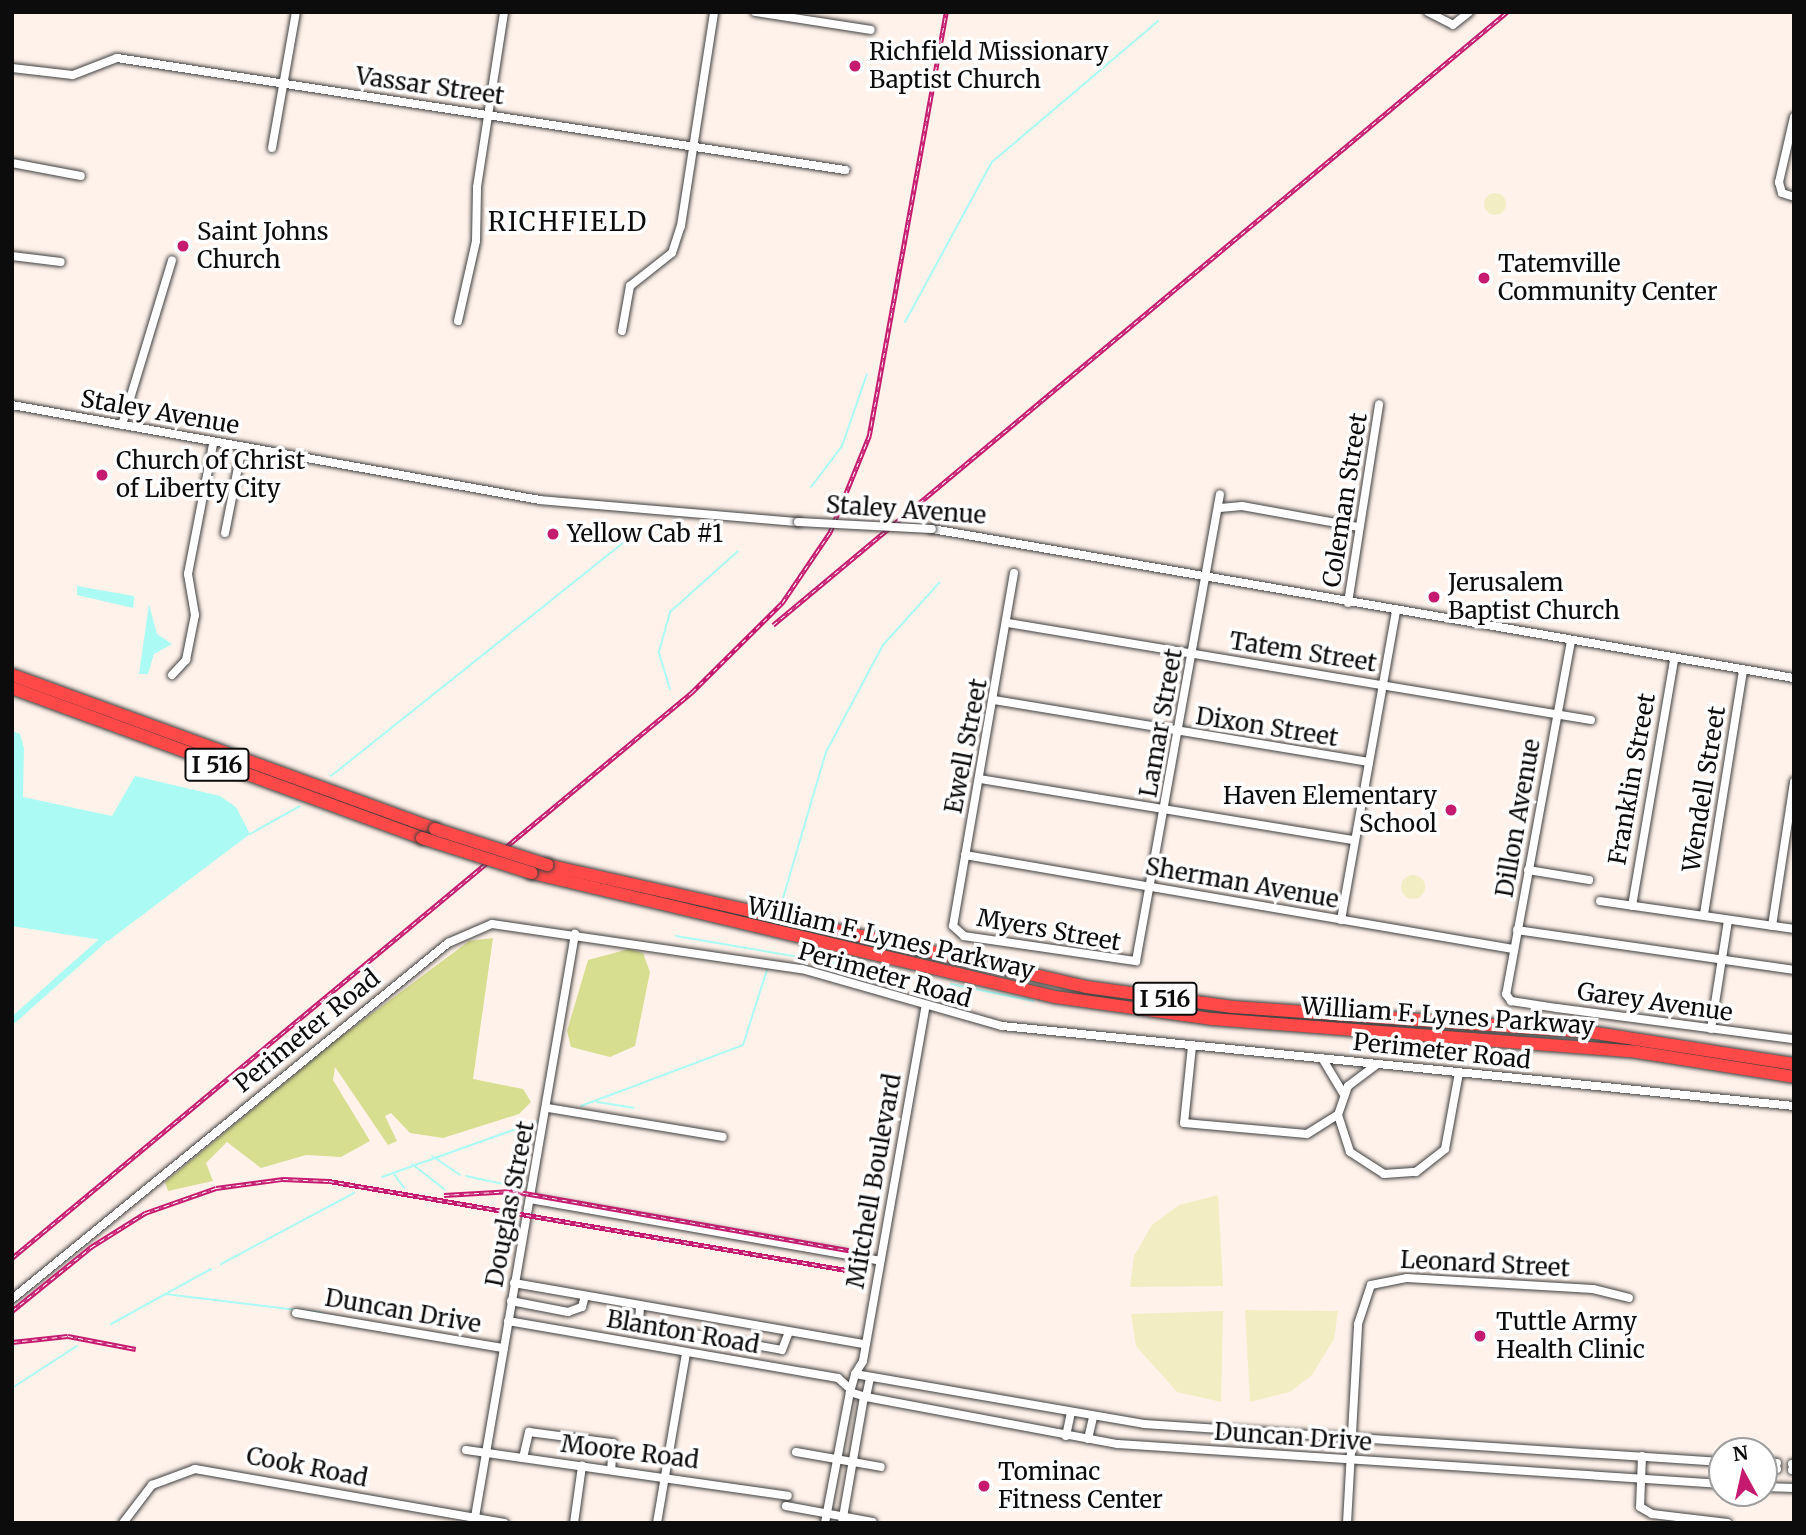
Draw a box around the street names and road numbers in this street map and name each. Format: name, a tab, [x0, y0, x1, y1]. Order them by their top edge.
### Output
street label: Vassar Street	[354, 61, 506, 111]
street label: Staley Avenue	[78, 384, 242, 440]
street label: Coleman Street	[1317, 411, 1373, 589]
street label: Staley Avenue	[825, 490, 987, 530]
street label: Tatem Street	[1227, 626, 1379, 678]
street label: Lamar Street	[1134, 646, 1188, 800]
street label: Ewell Street	[939, 676, 993, 816]
street label: Franklin Street	[1603, 691, 1661, 867]
street label: Dixon Street	[1194, 702, 1340, 752]
street label: Wendell Street	[1677, 704, 1731, 874]
street label: Dillon Avenue	[1490, 737, 1546, 899]
road number: I 516	[184, 746, 250, 785]
street label: Sherman Avenue	[1143, 852, 1341, 914]
street label: William F. Lynes Parkway	[745, 891, 1037, 985]
street label: Myers Street	[975, 903, 1123, 957]
street label: Perimeter Road	[795, 937, 975, 1013]
street label: Perimeter Road	[229, 964, 385, 1098]
street label: Garey Avenue	[1575, 977, 1735, 1027]
road number: I 516	[1132, 980, 1198, 1018]
street label: William F. Lynes Parkway	[1300, 991, 1596, 1041]
street label: Perimeter Road	[1352, 1027, 1532, 1075]
street label: Mitchell Boulevard	[841, 1071, 907, 1291]
street label: Douglas Street	[480, 1119, 540, 1289]
street label: Leonard Street	[1399, 1245, 1571, 1283]
street label: Duncan Drive	[323, 1283, 483, 1339]
street label: Blanton Road	[604, 1304, 762, 1360]
street label: Duncan Drive	[1213, 1417, 1373, 1457]
street label: Moore Road	[559, 1429, 701, 1475]
street label: Cook Road	[244, 1441, 370, 1493]

